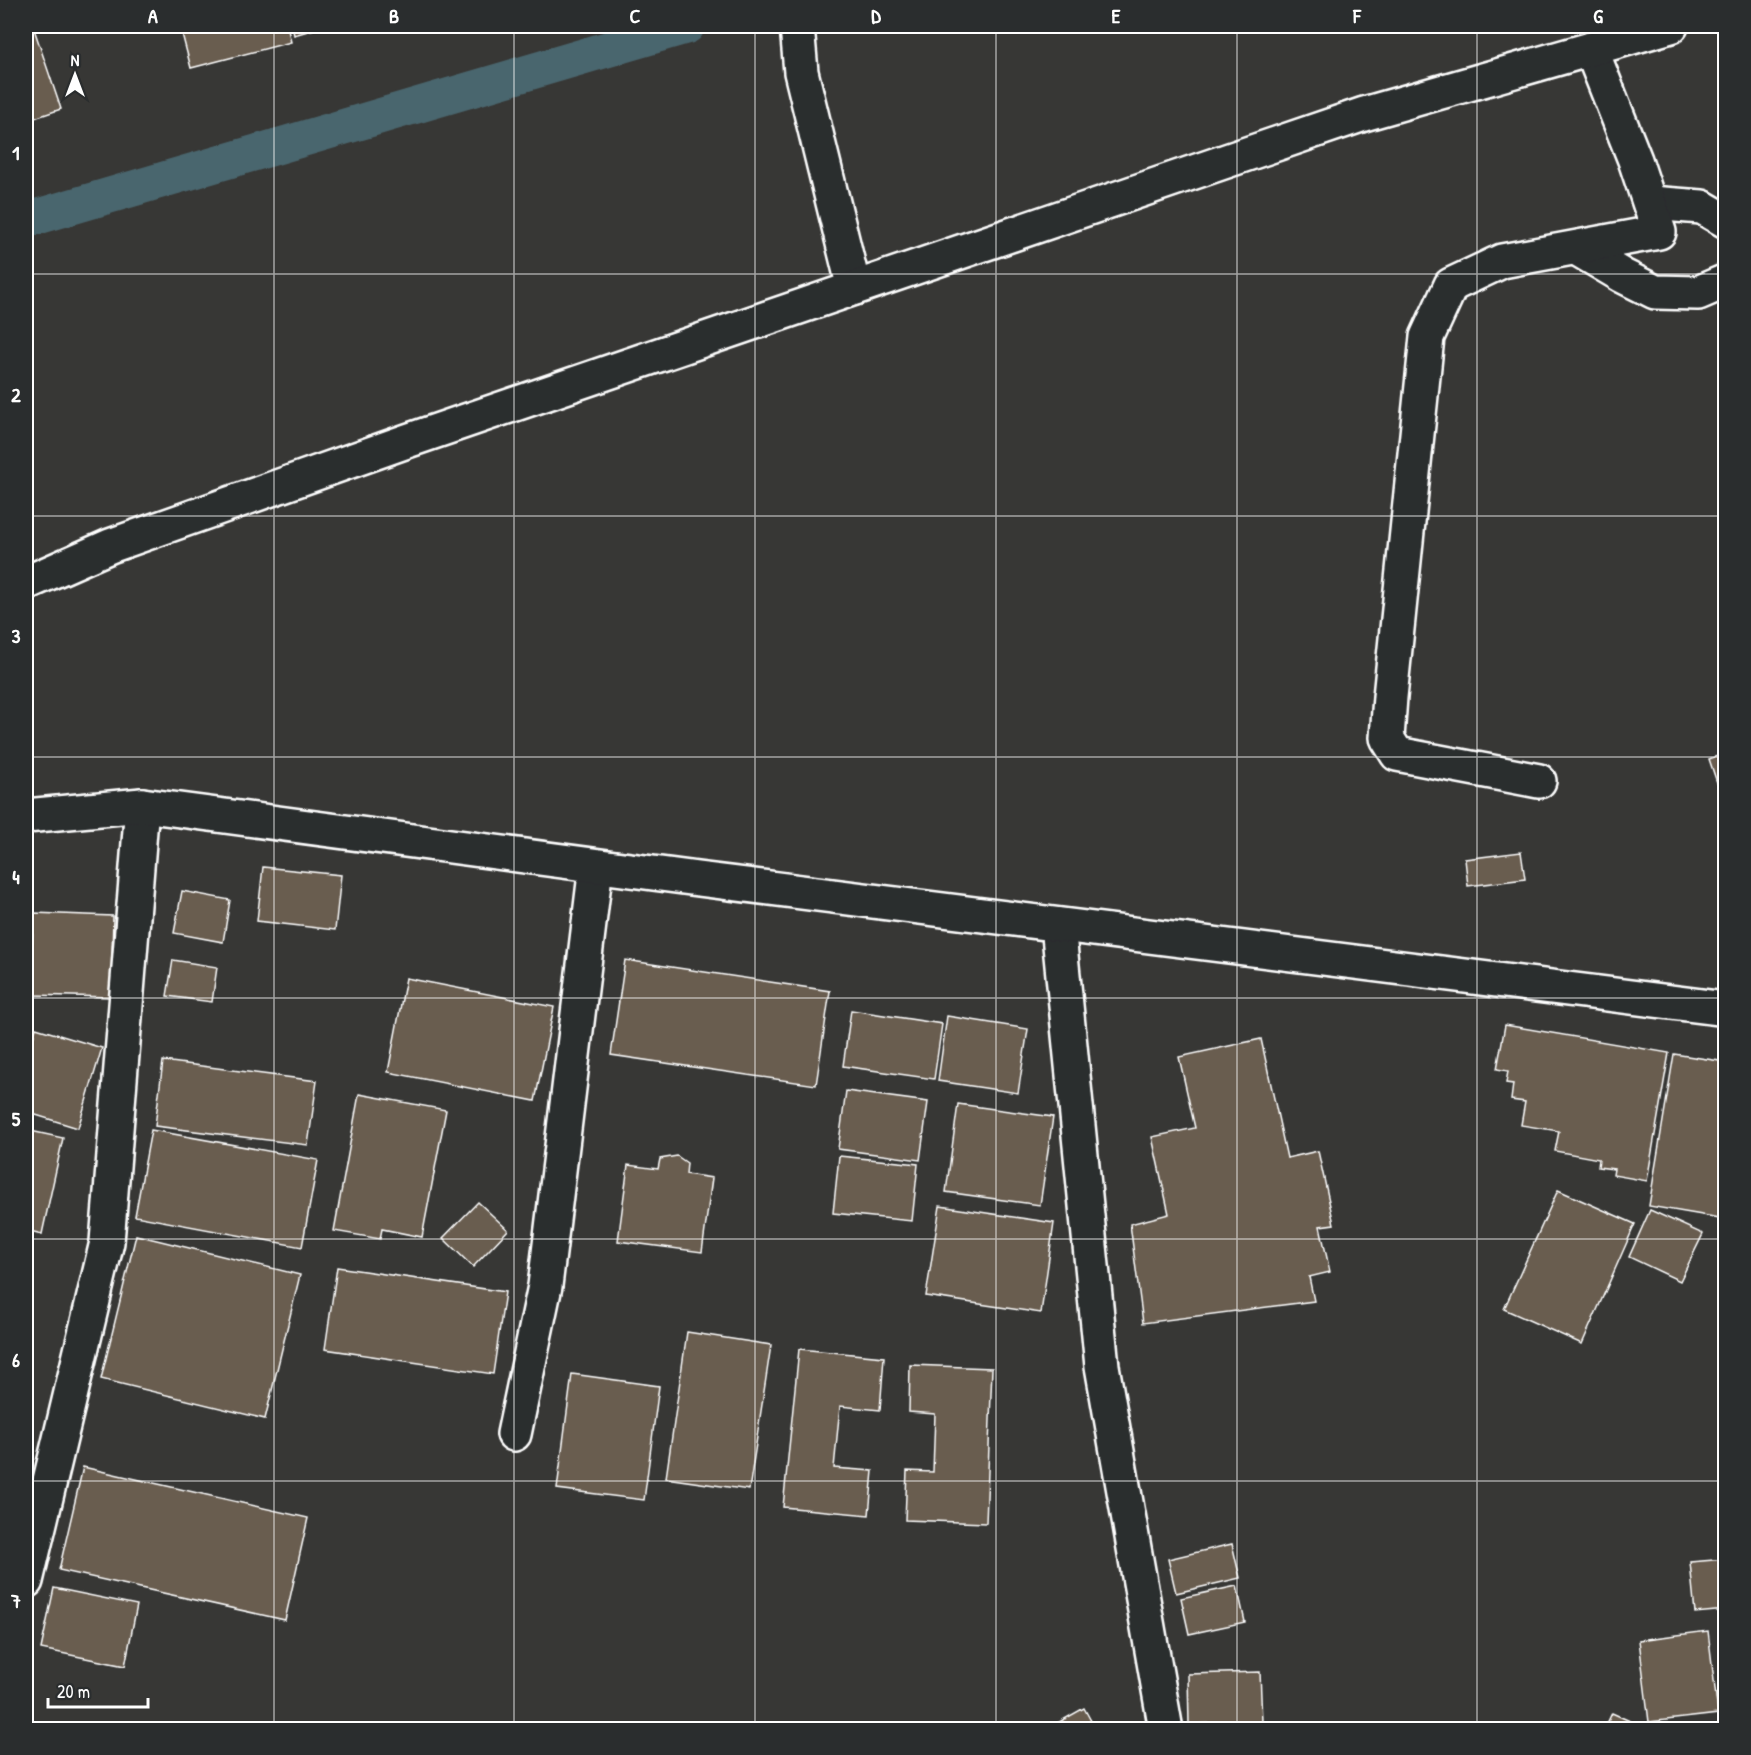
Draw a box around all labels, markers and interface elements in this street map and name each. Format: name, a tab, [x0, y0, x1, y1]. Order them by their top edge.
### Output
text: A	[148, 2, 158, 29]
text: B	[389, 2, 399, 29]
text: C	[630, 2, 641, 29]
text: D	[871, 2, 881, 29]
text: E	[1112, 2, 1121, 29]
text: F	[1352, 2, 1362, 29]
text: G	[1593, 2, 1603, 29]
north arrow	[45, 45, 105, 105]
text: N	[71, 49, 80, 71]
text: 1	[12, 139, 20, 166]
text: 2	[11, 381, 21, 408]
text: 3	[12, 622, 21, 649]
text: 4	[12, 863, 20, 890]
text: 5	[12, 1105, 21, 1132]
text: 6	[12, 1346, 20, 1373]
text: 7	[10, 1587, 21, 1614]
scale bar	[48, 1671, 148, 1709]
text: 20 m	[57, 1679, 90, 1704]

